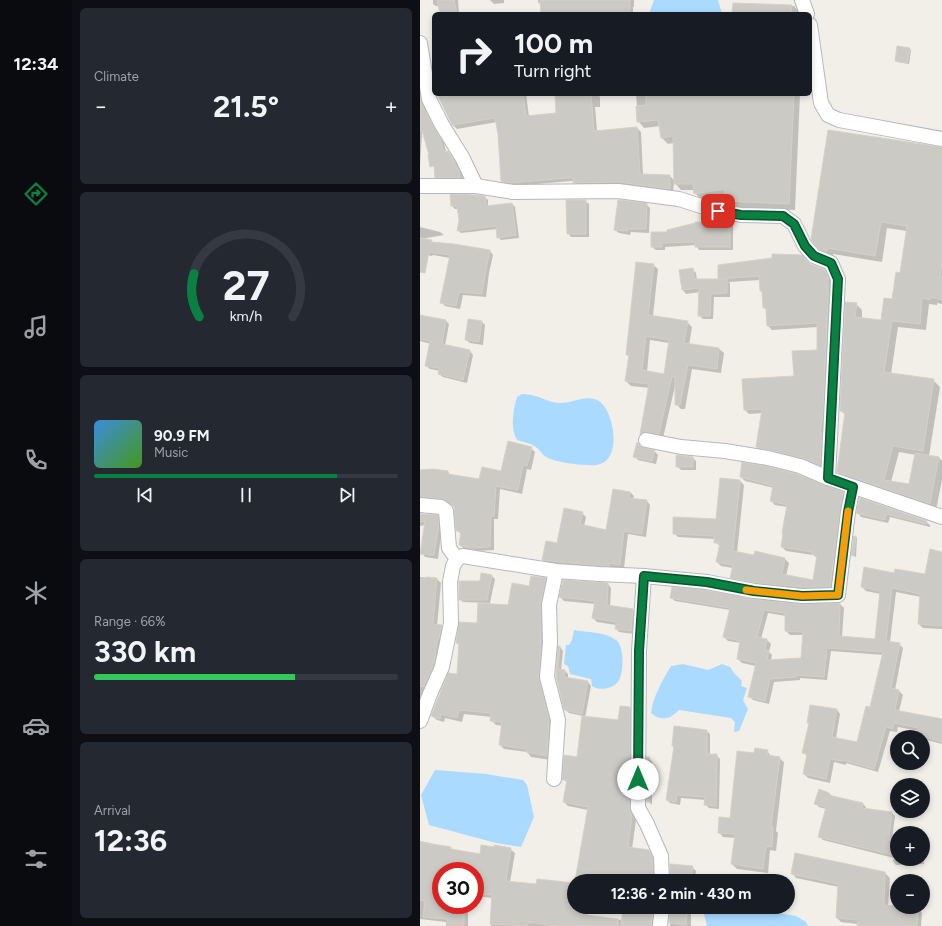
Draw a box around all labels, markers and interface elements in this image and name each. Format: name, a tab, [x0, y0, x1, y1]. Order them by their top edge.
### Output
text: 100 m	[514, 26, 593, 60]
icon: right	[448, 28, 500, 80]
text: 12:34	[14, 53, 58, 75]
text: Turn right	[514, 60, 591, 82]
text: Climate	[94, 69, 139, 84]
text: 21.5°	[213, 88, 279, 125]
text: −	[94, 93, 108, 120]
text: +	[384, 93, 398, 120]
icon: directions	[22, 180, 50, 208]
pin	[701, 194, 735, 228]
icon: arrive	[707, 200, 729, 222]
text: 27	[222, 260, 270, 310]
text: km/h	[230, 307, 262, 325]
icon: music	[22, 313, 50, 341]
text: 90.9 FM	[154, 427, 210, 445]
text: Music	[154, 445, 188, 460]
icon: phone	[22, 446, 50, 474]
icon: previous	[134, 484, 156, 506]
icon: pause	[235, 484, 257, 506]
icon: next	[336, 484, 358, 506]
icon: climate	[22, 579, 50, 607]
text: Range · 66%	[94, 614, 165, 629]
text: 330 km	[94, 633, 196, 670]
icon: car	[22, 712, 50, 740]
map controls	[890, 730, 930, 914]
button: search	[890, 730, 930, 770]
position arrow	[617, 758, 659, 800]
button: layers	[890, 778, 930, 818]
text: Arrival	[94, 803, 131, 818]
text: 12:36	[94, 822, 167, 859]
button: +	[890, 826, 930, 866]
icon: filters	[22, 845, 50, 873]
speed limit sign: 30	[432, 862, 484, 914]
button: −	[890, 874, 930, 914]
text: 12:36 · 2 min · 430 m	[611, 885, 751, 903]

